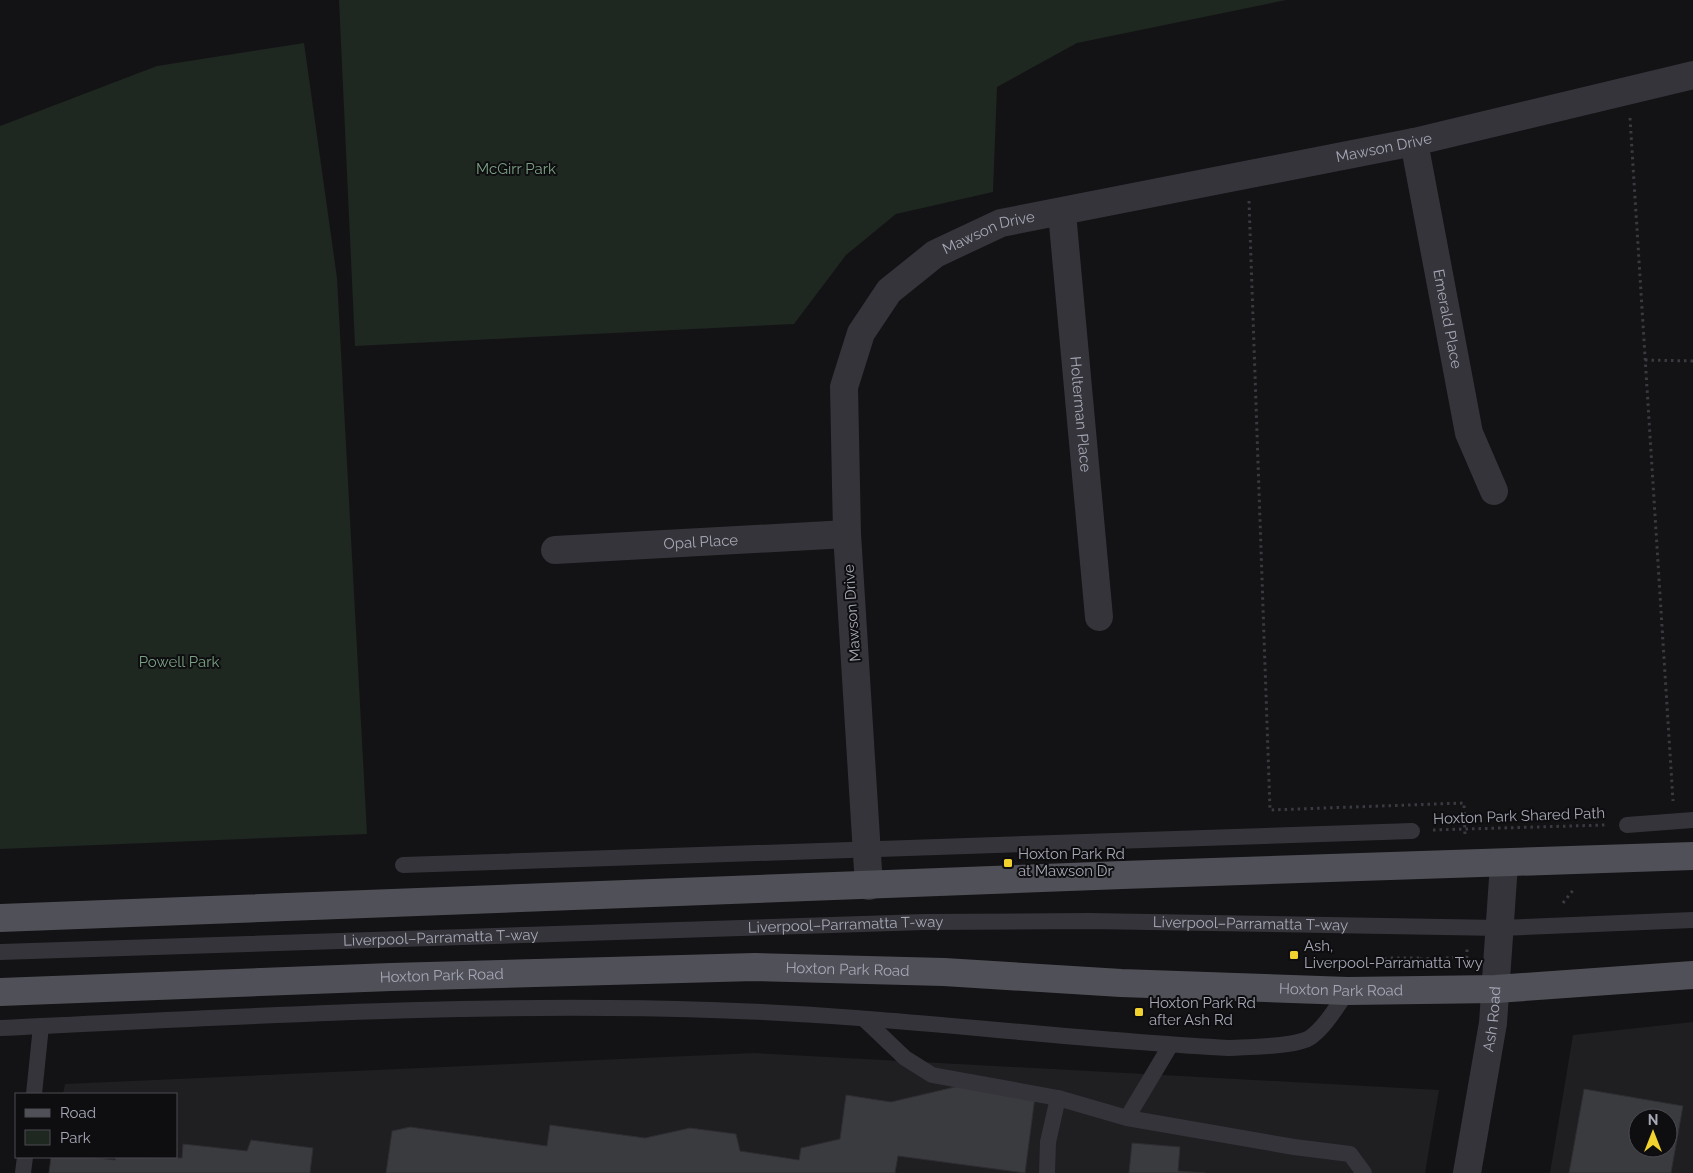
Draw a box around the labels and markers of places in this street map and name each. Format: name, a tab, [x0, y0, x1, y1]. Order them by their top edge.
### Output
place label: Hoxton Park Rd at Mawson Dr	[1018, 845, 1125, 880]
marker: Hoxton Park Rd at Mawson Dr	[1002, 857, 1014, 869]
place label: Ash, Liverpool-Parramatta Twy	[1304, 937, 1483, 972]
marker: Ash, Liverpool-Parramatta Twy	[1288, 949, 1300, 961]
place label: Hoxton Park Rd after Ash Rd	[1149, 994, 1256, 1029]
marker: Hoxton Park Rd after Ash Rd	[1133, 1006, 1145, 1018]

